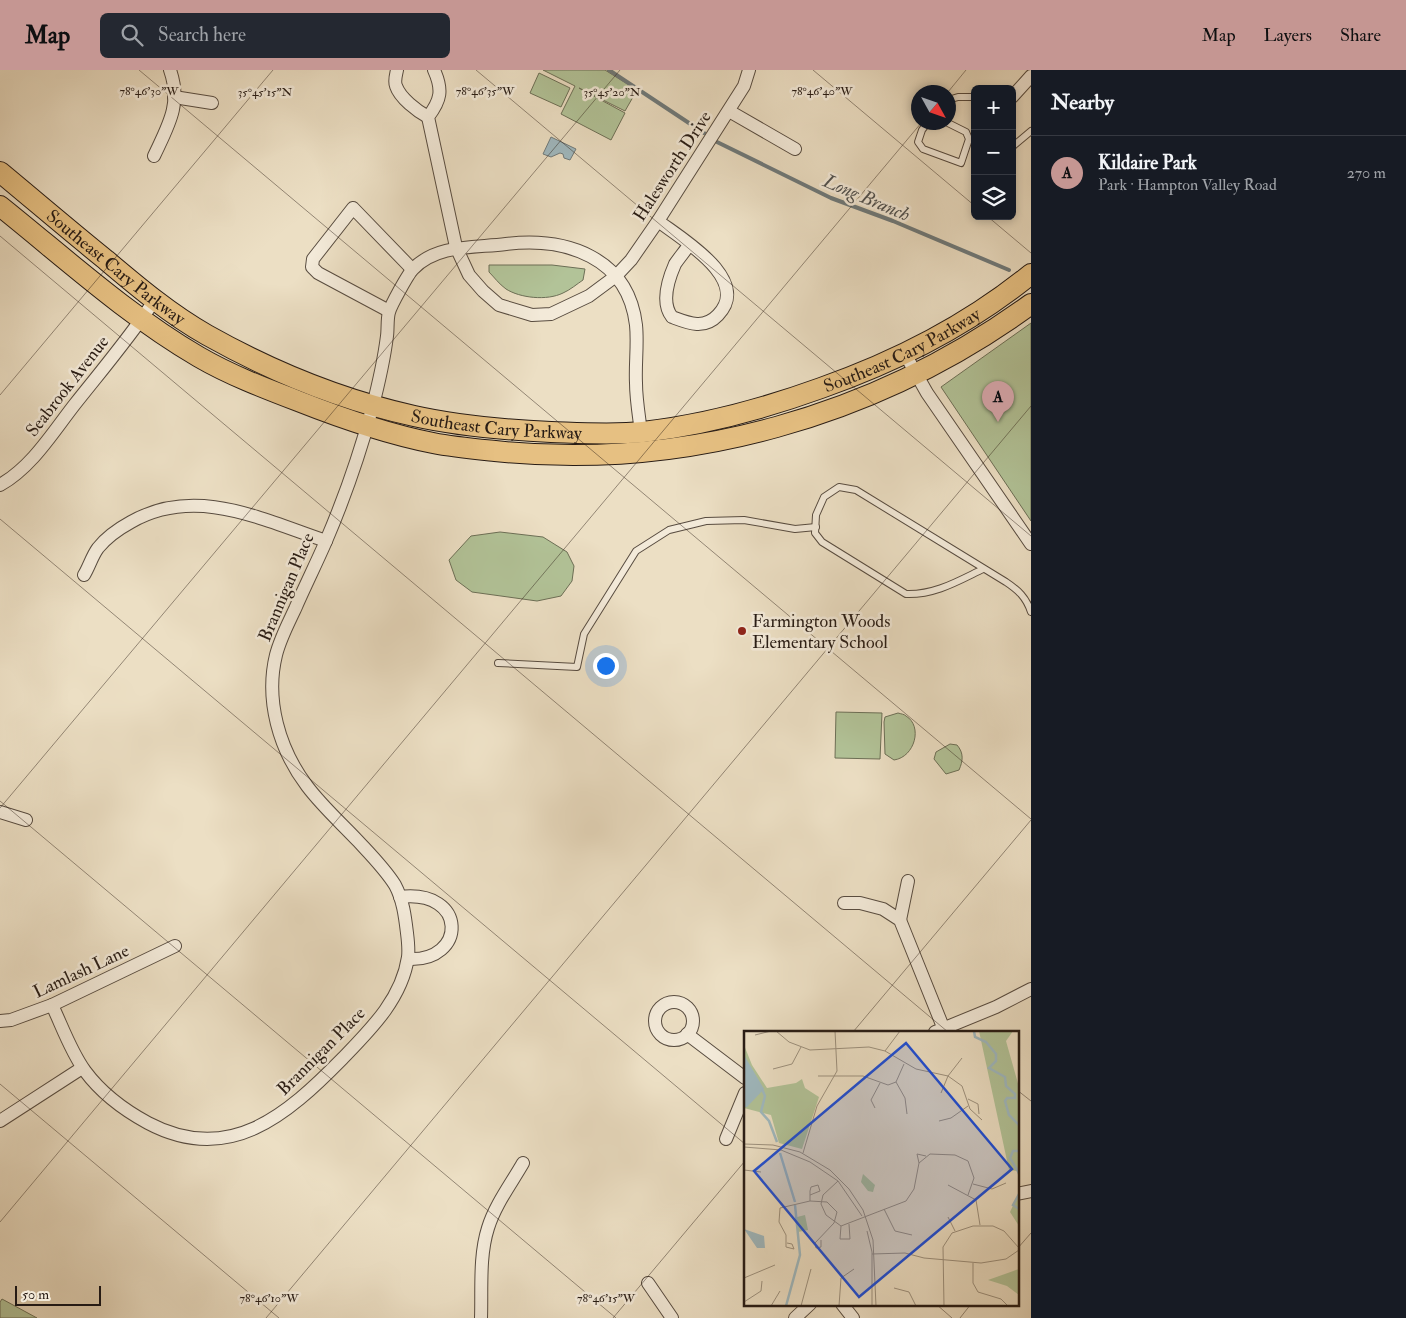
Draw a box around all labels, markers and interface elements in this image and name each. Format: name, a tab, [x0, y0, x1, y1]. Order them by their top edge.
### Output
search box	[100, 13, 450, 58]
text: Map	[25, 20, 70, 51]
icon: search	[118, 21, 146, 49]
text: Search here	[158, 23, 246, 47]
text: Map	[1202, 24, 1236, 47]
text: Layers	[1264, 24, 1312, 47]
text: Share	[1340, 24, 1381, 47]
text: 78°46'30"W	[119, 84, 179, 99]
text: 78°46'35"W	[456, 84, 515, 99]
text: 78°46'40"W	[791, 84, 853, 99]
text: 35°45'15"N	[238, 85, 292, 100]
text: 35°45'20"N	[583, 85, 641, 100]
north arrow	[911, 85, 956, 130]
map controls	[971, 85, 1016, 220]
button: +	[971, 85, 1016, 130]
text: Nearby	[1051, 89, 1114, 116]
street label: Halesworth Drive	[628, 106, 717, 226]
button: −	[971, 130, 1016, 175]
text: Kildaire Park	[1098, 151, 1197, 175]
text: A	[1062, 163, 1072, 183]
text: 270 m	[1347, 163, 1386, 183]
water label: Long Branch	[819, 169, 914, 227]
button: layers	[971, 175, 1016, 220]
text: Park · Hampton Valley Road	[1098, 175, 1277, 195]
street label: Southeast Cary Parkway	[41, 205, 190, 331]
street label: Southeast Cary Parkway	[820, 302, 986, 398]
street label: Seabrook Avenue	[21, 331, 114, 442]
pin: A	[982, 381, 1014, 422]
street label: Southeast Cary Parkway	[409, 405, 583, 445]
street label: Brannigan Place	[253, 529, 320, 645]
place label: Farmington Woods Elementary School	[752, 610, 890, 654]
marker: Farmington Woods Elementary School	[736, 625, 748, 637]
your location	[593, 653, 619, 679]
street label: Lamlash Lane	[30, 939, 133, 1004]
street label: Brannigan Place	[272, 1002, 371, 1100]
inset map	[744, 1031, 1018, 1306]
scale bar	[15, 1283, 101, 1306]
text: 50 m	[22, 1286, 49, 1303]
text: 78°46'10"W	[240, 1291, 299, 1306]
text: 78°46'15"W	[577, 1291, 636, 1306]

